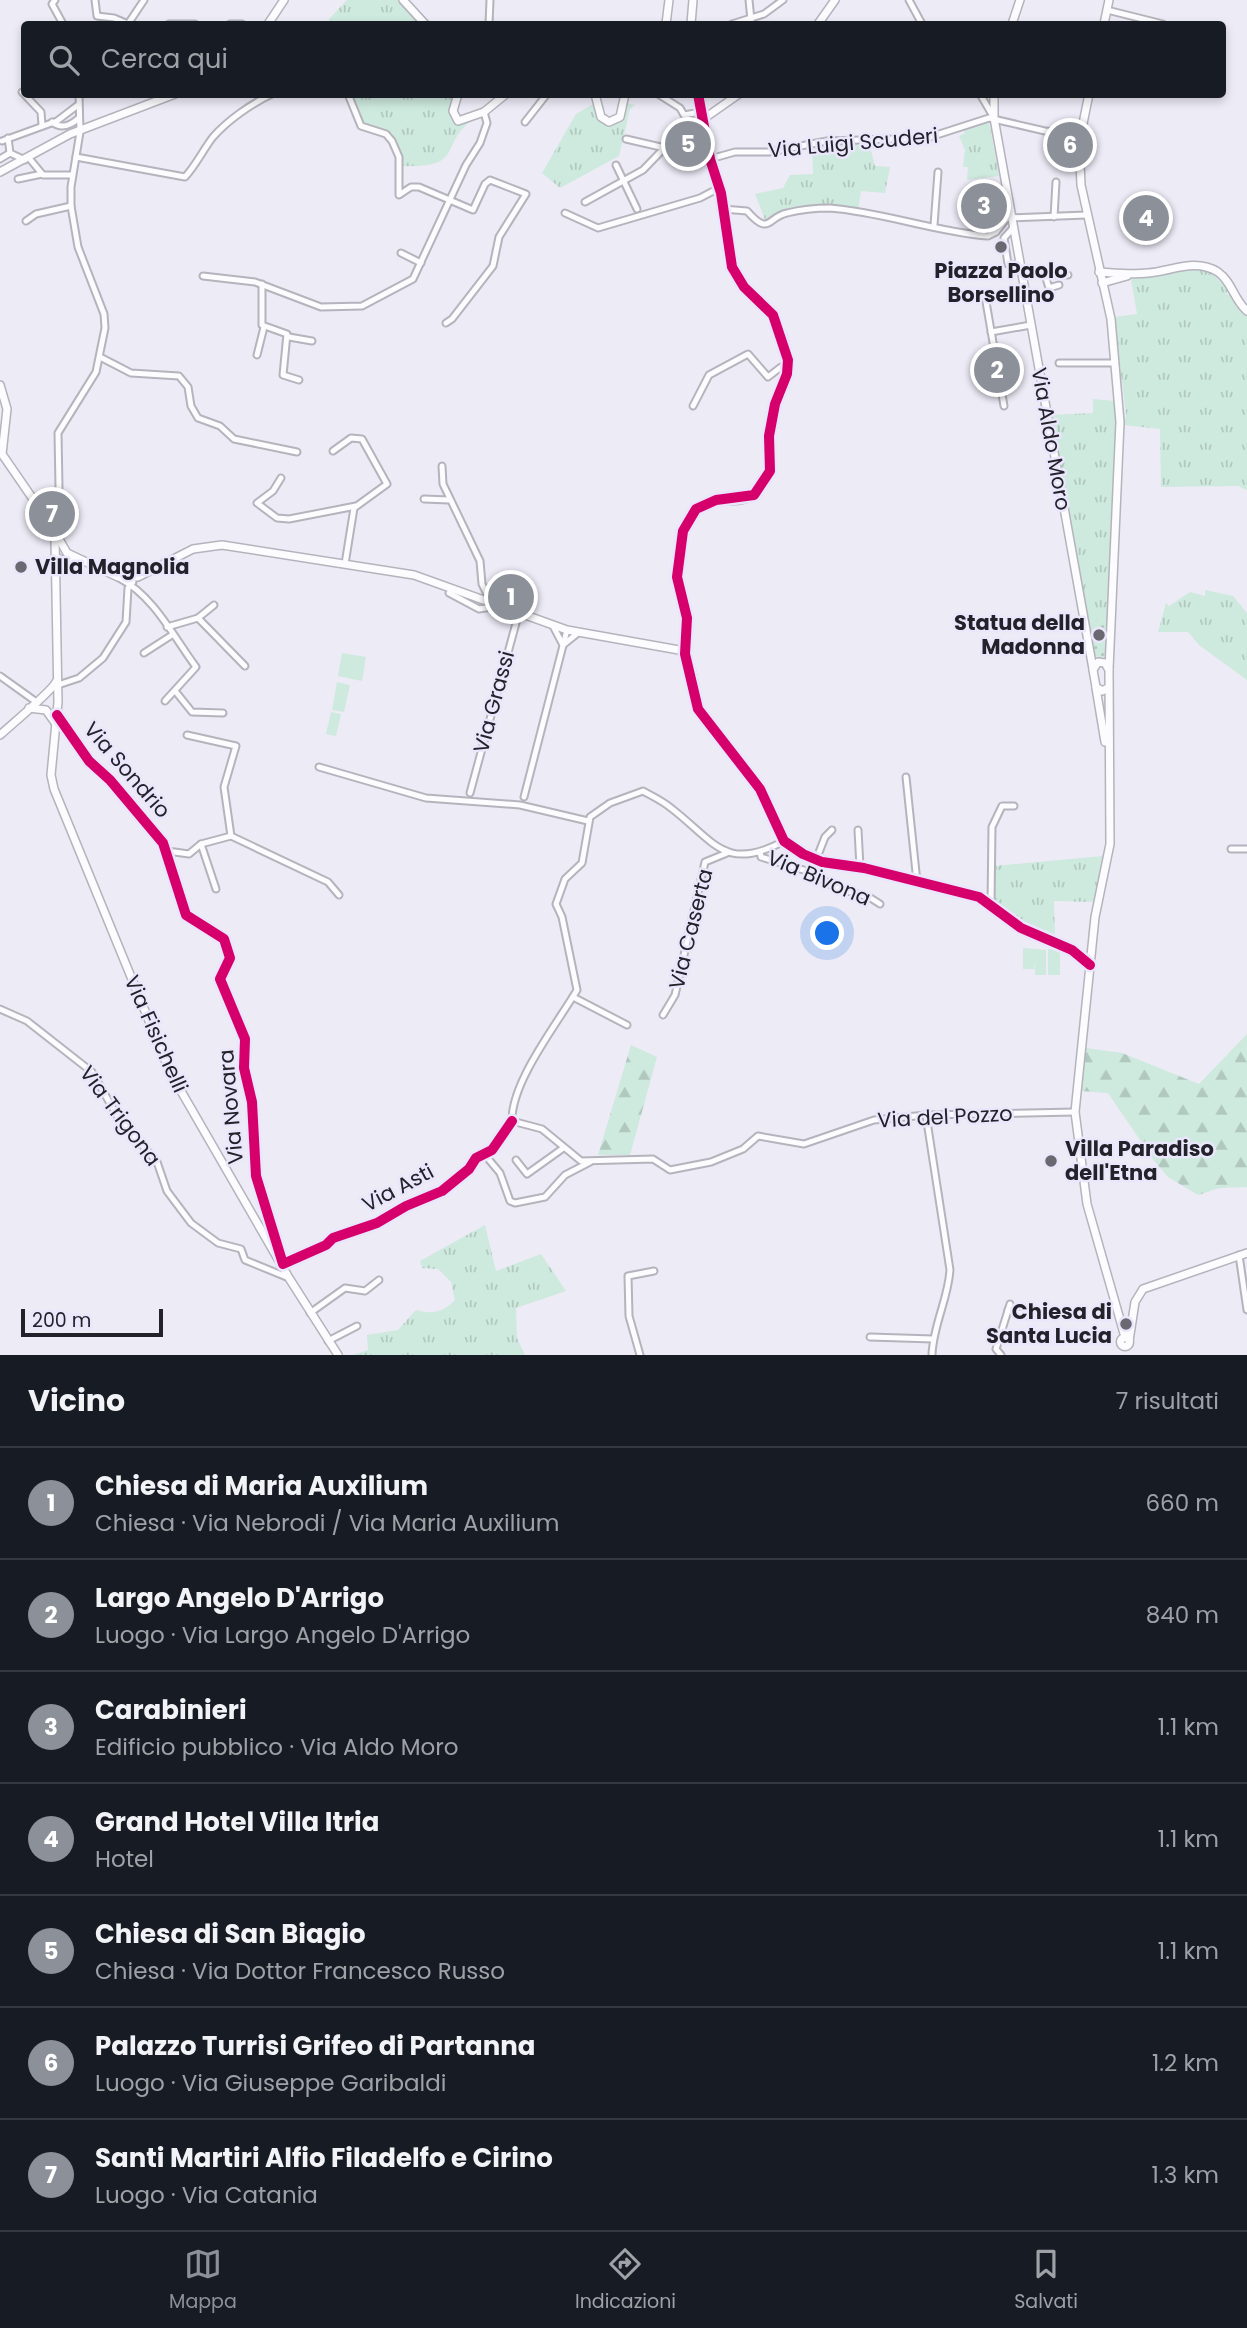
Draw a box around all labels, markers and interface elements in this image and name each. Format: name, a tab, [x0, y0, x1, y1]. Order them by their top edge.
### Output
search box	[21, 21, 1226, 98]
icon: search	[45, 41, 83, 79]
text: Cerca qui	[101, 41, 228, 77]
pin: 5	[665, 118, 711, 170]
pin: 6	[1047, 119, 1093, 171]
street label: Via Luigi Scuderi	[767, 121, 939, 164]
pin: 3	[961, 180, 1007, 232]
pin: 4	[1123, 192, 1169, 244]
marker: Piazza Paolo Borsellino	[993, 239, 1009, 255]
place label: Piazza Paolo Borsellino	[934, 256, 1068, 309]
pin: 2	[974, 344, 1020, 396]
street label: Via Aldo Moro	[1025, 365, 1078, 513]
pin: 7	[29, 488, 75, 540]
place label: Villa Magnolia	[35, 552, 190, 581]
marker: Villa Magnolia	[13, 559, 29, 575]
pin: 1	[488, 571, 534, 623]
place label: Statua della Madonna	[954, 608, 1085, 661]
marker: Statua della Madonna	[1091, 627, 1107, 643]
street label: Via Grassi	[466, 648, 521, 756]
street label: Via Sondrio	[77, 715, 177, 824]
street label: Via Bivona	[763, 843, 876, 912]
street label: Via Caserta	[662, 866, 719, 992]
your location	[810, 916, 844, 950]
street label: Via Fisichelli	[118, 970, 195, 1097]
street label: Via Novara	[211, 1048, 250, 1166]
street label: Via Trigona	[73, 1060, 168, 1172]
street label: Via del Pozzo	[877, 1098, 1013, 1135]
place label: Villa Paradiso dell'Etna	[1065, 1134, 1214, 1187]
marker: Villa Paradiso dell'Etna	[1043, 1153, 1059, 1169]
street label: Via Asti	[357, 1157, 439, 1218]
place label: Chiesa di Santa Lucia	[986, 1297, 1112, 1350]
scale bar	[21, 1306, 163, 1338]
text: 200 m	[32, 1307, 91, 1334]
marker: Chiesa di Santa Lucia	[1118, 1316, 1134, 1332]
text: Vicino	[28, 1379, 125, 1422]
text: 7 risultati	[1116, 1385, 1219, 1417]
text: Chiesa di Maria Auxilium	[95, 1468, 428, 1504]
text: 1	[47, 1487, 55, 1519]
text: 660 m	[1146, 1487, 1219, 1519]
text: Chiesa · Via Nebrodi / Via Maria Auxilium	[95, 1507, 560, 1539]
text: Largo Angelo D'Arrigo	[95, 1580, 384, 1616]
text: 2	[44, 1599, 58, 1631]
text: 840 m	[1146, 1599, 1219, 1631]
text: Luogo · Via Largo Angelo D'Arrigo	[95, 1619, 470, 1651]
text: Carabinieri	[95, 1692, 247, 1728]
text: 3	[44, 1711, 58, 1743]
text: 1.1 km	[1158, 1711, 1219, 1743]
text: Edificio pubblico · Via Aldo Moro	[95, 1731, 459, 1763]
text: Grand Hotel Villa Itria	[95, 1804, 379, 1840]
text: 4	[43, 1823, 59, 1855]
text: 1.1 km	[1158, 1823, 1219, 1855]
text: Hotel	[95, 1843, 154, 1875]
text: Chiesa di San Biagio	[95, 1916, 366, 1952]
text: 5	[44, 1935, 58, 1967]
text: 1.1 km	[1158, 1935, 1219, 1967]
text: Chiesa · Via Dottor Francesco Russo	[95, 1955, 505, 1987]
text: Palazzo Turrisi Grifeo di Partanna	[95, 2028, 535, 2064]
text: 6	[44, 2047, 58, 2079]
text: 1.2 km	[1152, 2047, 1219, 2079]
text: Luogo · Via Giuseppe Garibaldi	[95, 2067, 446, 2099]
text: Santi Martiri Alfio Filadelfo e Cirino	[95, 2140, 553, 2176]
text: 7	[45, 2159, 57, 2191]
text: 1.3 km	[1152, 2159, 1219, 2191]
text: Luogo · Via Catania	[95, 2179, 318, 2211]
tab: Mappa	[169, 2245, 237, 2316]
tab: Indicazioni	[575, 2245, 676, 2316]
tab: Salvati	[1014, 2245, 1078, 2316]

